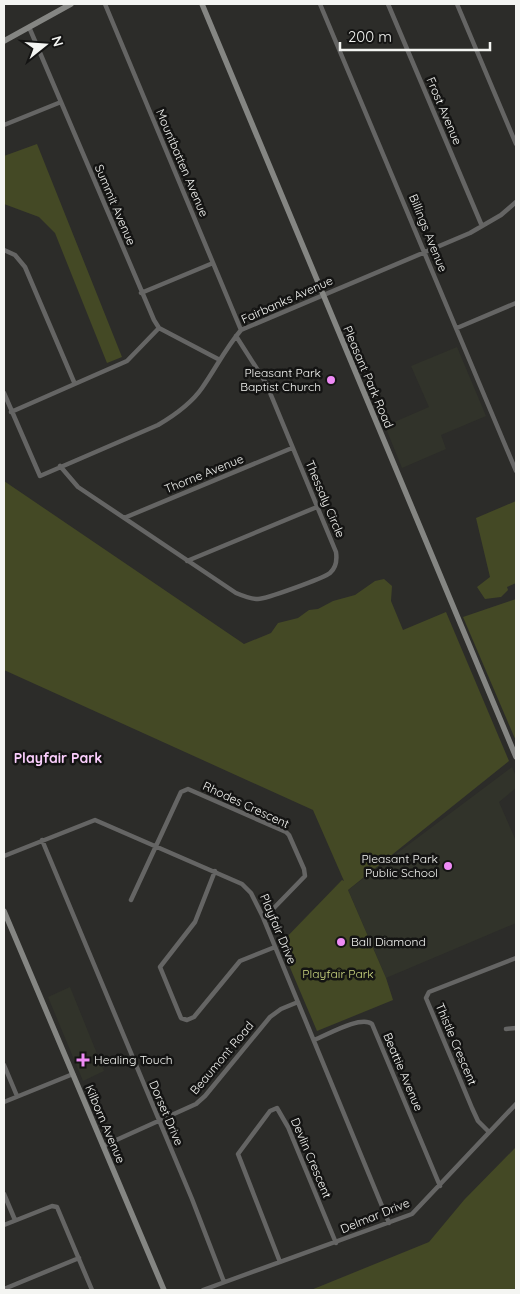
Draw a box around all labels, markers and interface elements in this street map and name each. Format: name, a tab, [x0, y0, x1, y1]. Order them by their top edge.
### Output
north arrow	[20, 20, 70, 70]
scale bar	[340, 20, 490, 52]
text: 200 m	[348, 27, 392, 46]
text: N	[47, 34, 68, 49]
street label: Frost Avenue	[423, 75, 466, 147]
street label: Mountbatten Avenue	[153, 107, 212, 219]
street label: Summit Avenue	[92, 162, 139, 248]
street label: Billings Avenue	[406, 192, 451, 274]
street label: Fairbanks Avenue	[239, 273, 335, 326]
street label: Pleasant Park Road	[340, 323, 397, 430]
place label: Pleasant Park Baptist Church	[240, 365, 321, 394]
marker: Pleasant Park Baptist Church	[325, 374, 337, 386]
street label: Thorne Avenue	[162, 451, 246, 496]
street label: Thessaly Circle	[302, 458, 349, 540]
district label: Playfair Park	[14, 749, 102, 767]
street label: Rhodes Crescent	[201, 778, 292, 831]
place label: Pleasant Park Public School	[361, 851, 438, 880]
marker: Pleasant Park Public School	[442, 860, 454, 872]
street label: Playfair Drive	[257, 891, 300, 966]
place label: Ball Diamond	[351, 934, 426, 949]
marker: Ball Diamond	[335, 936, 347, 948]
park label: Playfair Park	[302, 966, 374, 981]
street label: Thistle Crescent	[432, 1001, 480, 1087]
street label: Beaumont Road	[187, 1018, 257, 1097]
street label: Beattie Avenue	[380, 1030, 427, 1113]
place label: Healing Touch	[94, 1052, 173, 1067]
marker: Healing Touch	[76, 1053, 90, 1067]
street label: Dorset Drive	[146, 1078, 187, 1148]
street label: Kilborn Avenue	[82, 1082, 129, 1166]
street label: Devlin Crescent	[288, 1115, 335, 1200]
street label: Delmar Drive	[338, 1195, 412, 1236]

